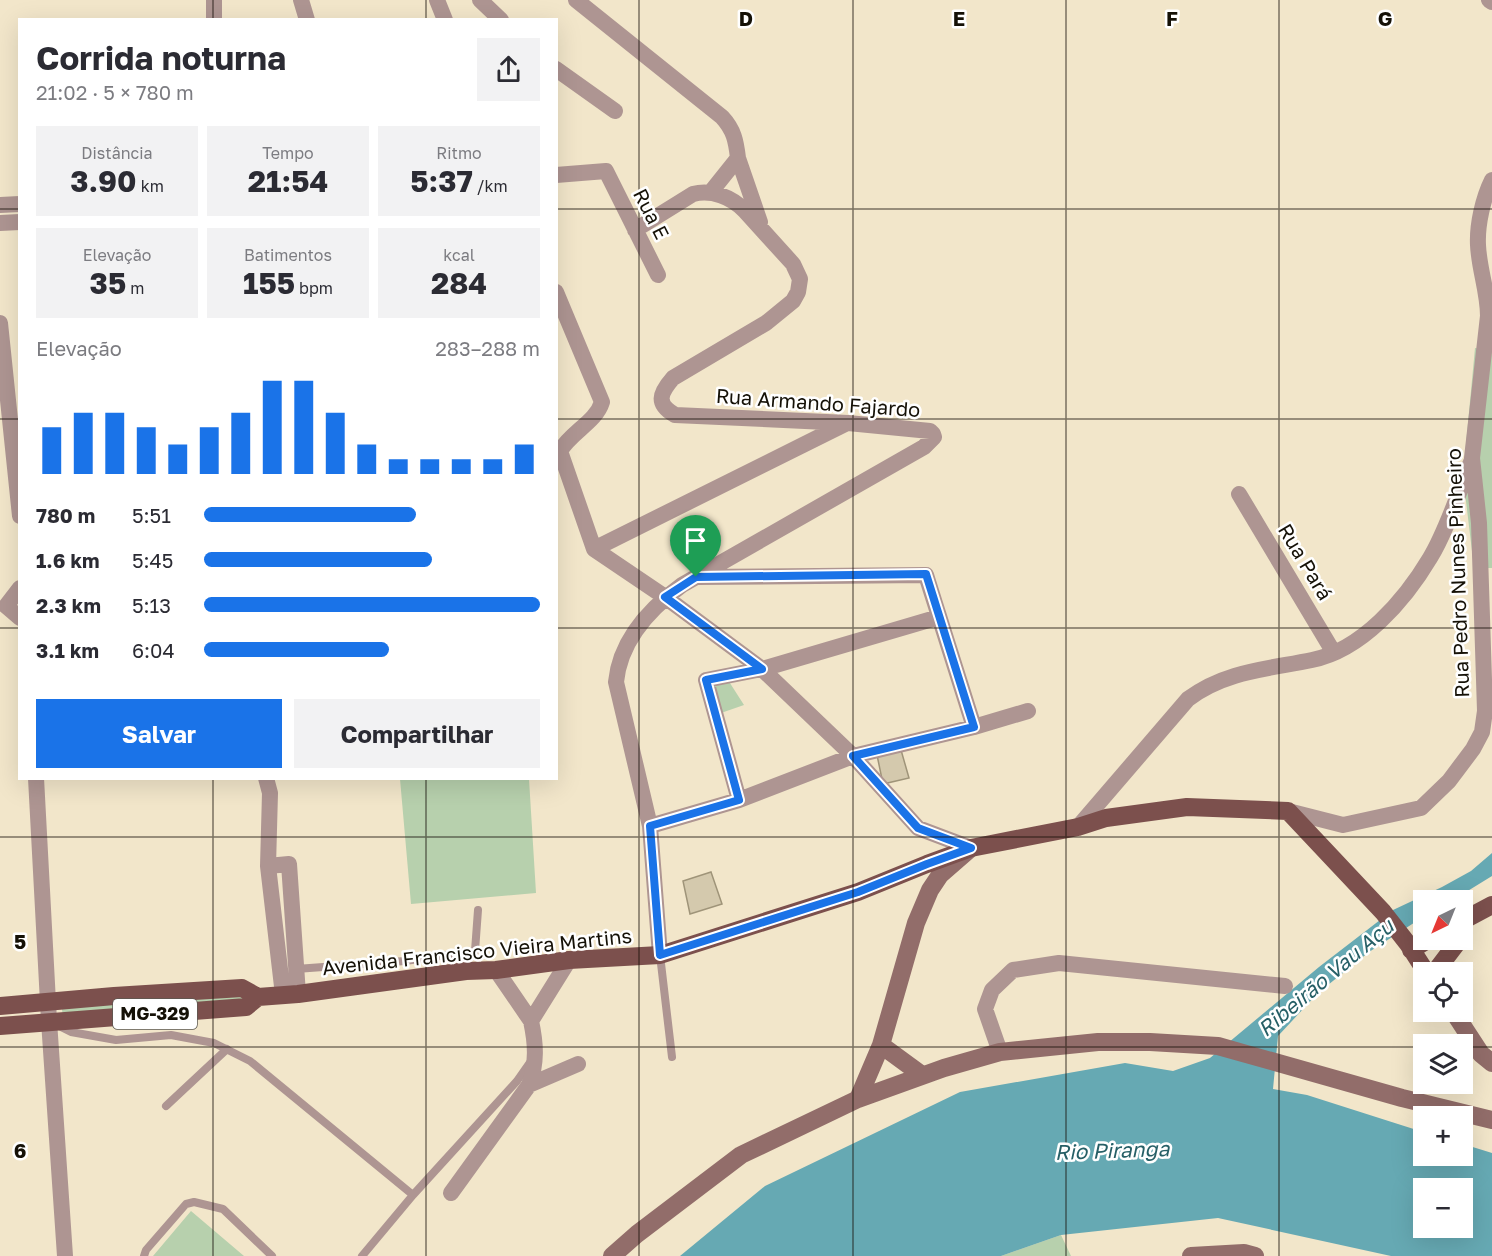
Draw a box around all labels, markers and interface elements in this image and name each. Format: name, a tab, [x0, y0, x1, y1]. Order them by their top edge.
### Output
text: D	[739, 6, 753, 30]
text: E	[953, 6, 965, 30]
text: F	[1166, 6, 1178, 30]
text: G	[1378, 6, 1392, 30]
text: Corrida noturna	[36, 38, 286, 77]
button: share	[477, 38, 540, 101]
text: 21:02 · 5 × 780 m	[36, 80, 194, 104]
text: Distância	[81, 143, 153, 163]
text: Tempo	[262, 143, 314, 163]
text: Ritmo	[436, 143, 482, 163]
text: 3.90	[70, 163, 137, 199]
text: 21:54	[248, 163, 328, 199]
text: 5:37	[410, 163, 473, 199]
text: km	[137, 176, 164, 196]
text: /km	[473, 176, 508, 196]
street label: Rua E	[629, 184, 675, 243]
text: Elevação	[83, 245, 151, 265]
text: Batimentos	[244, 245, 332, 265]
text: kcal	[443, 245, 475, 265]
text: 35	[90, 265, 126, 301]
text: 155	[243, 265, 295, 301]
text: 284	[431, 265, 487, 301]
text: m	[126, 278, 144, 298]
text: bpm	[295, 278, 333, 298]
text: Elevação	[36, 336, 122, 360]
text: 283–288 m	[435, 336, 540, 360]
street label: Rua Armando Fajardo	[715, 383, 921, 421]
street label: Rua Pedro Nunes Pinheiro	[1441, 448, 1473, 698]
text: 780 m	[36, 503, 95, 527]
text: 5:51	[132, 503, 171, 527]
pin	[670, 515, 721, 577]
street label: Rua Pará	[1274, 519, 1338, 604]
icon: arrive	[679, 524, 712, 557]
text: 1.6 km	[36, 548, 100, 572]
text: 5:45	[132, 548, 173, 572]
text: 2.3 km	[36, 593, 101, 617]
text: 5:13	[132, 593, 171, 617]
text: 3.1 km	[36, 638, 99, 662]
text: 6:04	[132, 638, 175, 662]
button: Salvar	[36, 699, 282, 768]
button: Compartilhar	[294, 699, 540, 768]
north arrow	[1413, 890, 1473, 950]
map controls	[1413, 890, 1473, 1238]
water label: Ribeirão Vau Açu	[1252, 912, 1399, 1041]
street label: Avenida Francisco Vieira Martins	[321, 923, 633, 979]
text: 5	[14, 929, 26, 953]
button: locate	[1413, 962, 1473, 1022]
road number: MG-329	[113, 999, 197, 1029]
button: layers	[1413, 1034, 1473, 1094]
button: +	[1413, 1106, 1473, 1166]
water label: Rio Piranga	[1054, 1135, 1171, 1165]
text: 6	[14, 1138, 26, 1162]
button: −	[1413, 1178, 1473, 1238]

